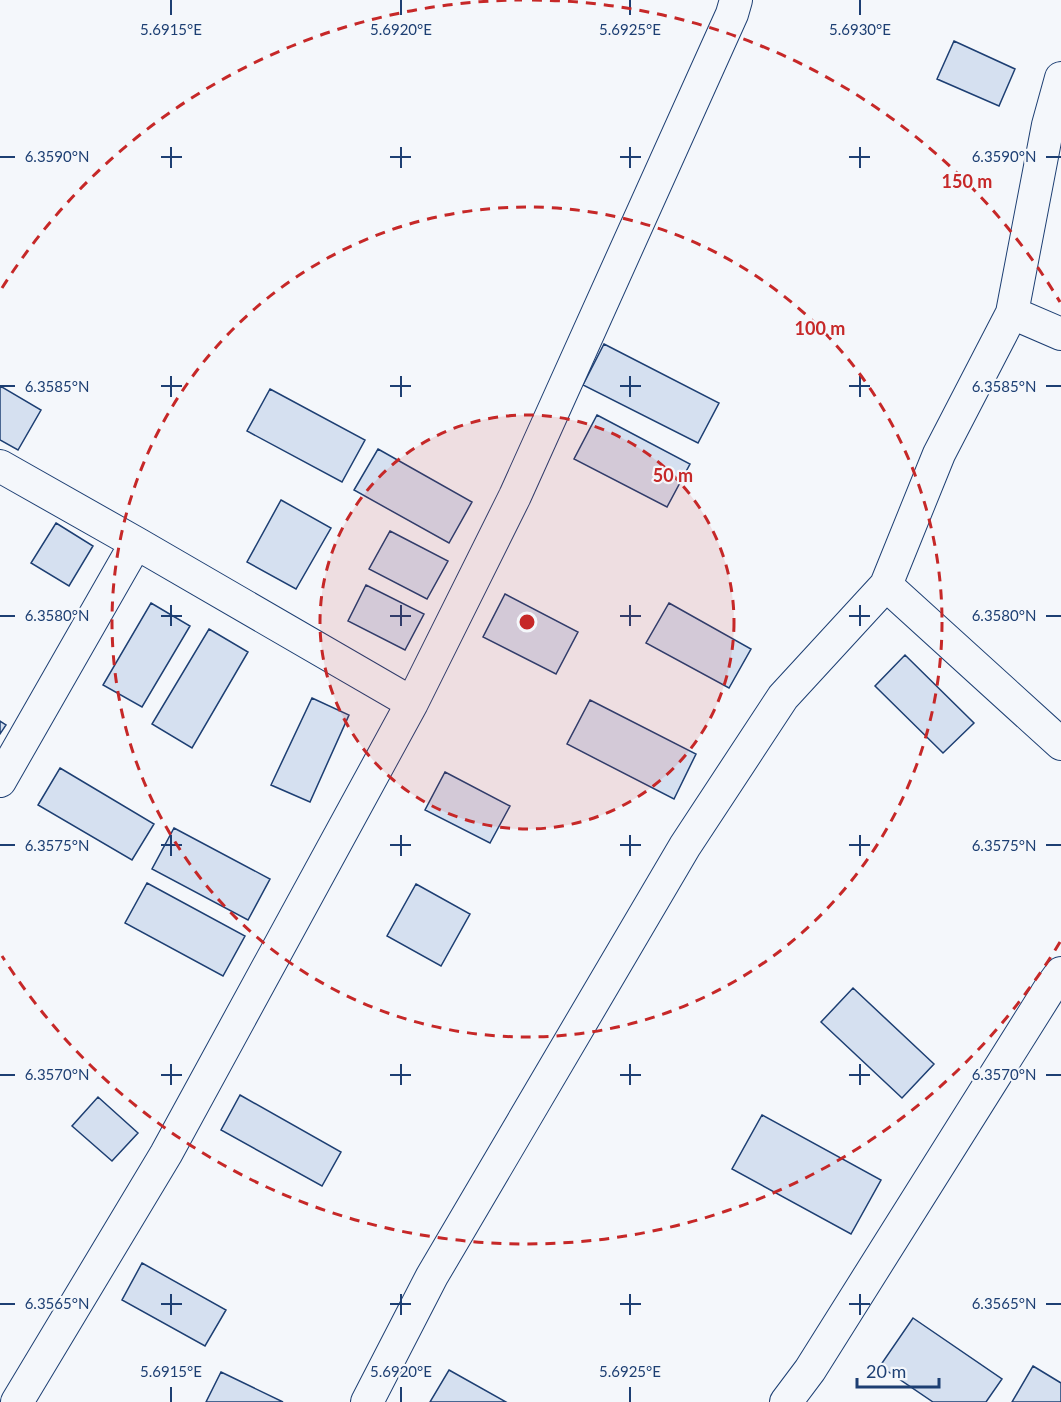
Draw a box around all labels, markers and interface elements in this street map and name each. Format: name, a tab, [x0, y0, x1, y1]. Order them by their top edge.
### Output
text: 5.6915°E	[140, 20, 202, 38]
text: 5.6920°E	[370, 20, 432, 38]
text: 5.6925°E	[599, 20, 661, 38]
text: 5.6930°E	[829, 20, 891, 38]
text: 6.3590°N	[25, 147, 89, 165]
text: 6.3590°N	[972, 147, 1036, 165]
text: 150 m	[942, 170, 992, 192]
text: 100 m	[795, 317, 845, 339]
text: 6.3585°N	[25, 377, 89, 395]
text: 6.3585°N	[972, 377, 1036, 395]
text: 50 m	[653, 464, 693, 486]
text: 6.3580°N	[25, 606, 89, 624]
text: 6.3580°N	[972, 606, 1036, 624]
centre of rings	[517, 612, 537, 632]
text: 6.3575°N	[25, 836, 89, 854]
text: 6.3575°N	[972, 836, 1036, 854]
text: 6.3570°N	[25, 1065, 89, 1083]
text: 6.3570°N	[972, 1065, 1036, 1083]
text: 6.3565°N	[25, 1294, 89, 1312]
text: 6.3565°N	[972, 1294, 1036, 1312]
scale bar	[857, 1351, 940, 1389]
text: 20 m	[866, 1360, 906, 1382]
text: 5.6915°E	[140, 1362, 202, 1380]
text: 5.6920°E	[370, 1362, 432, 1380]
text: 5.6925°E	[599, 1362, 661, 1380]

